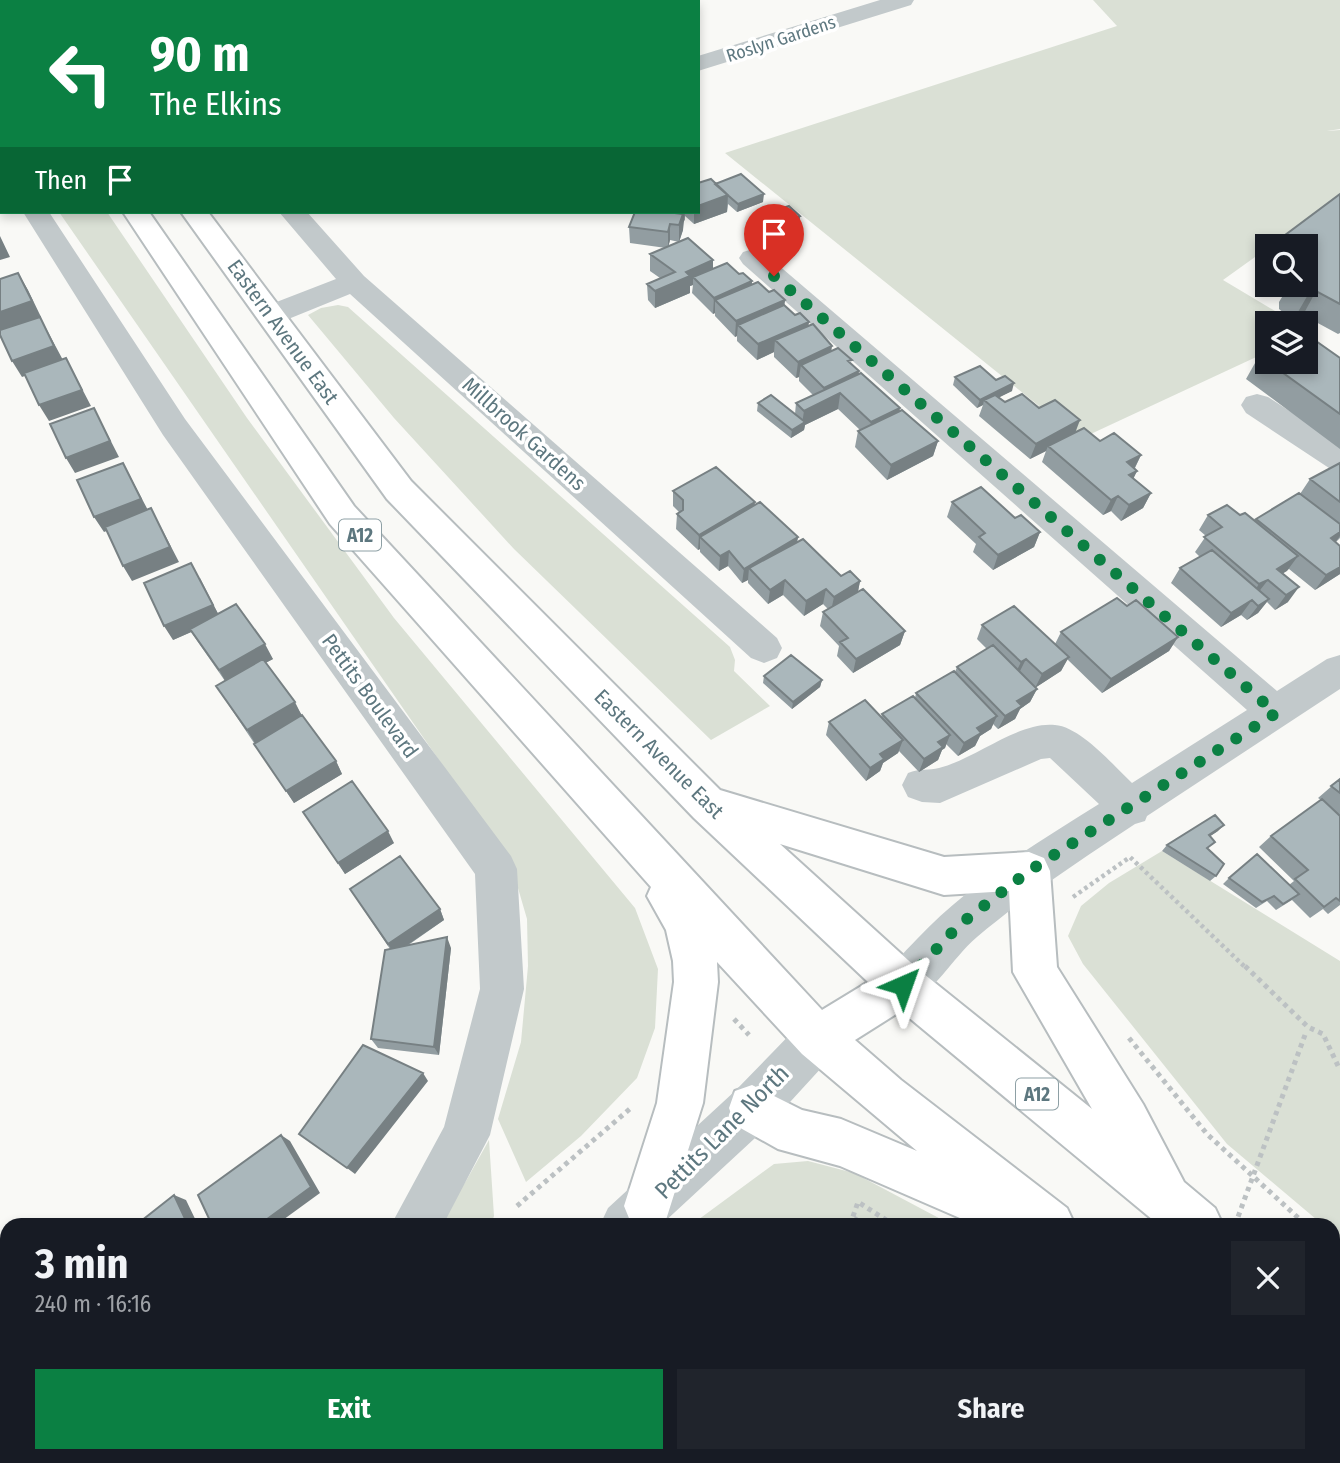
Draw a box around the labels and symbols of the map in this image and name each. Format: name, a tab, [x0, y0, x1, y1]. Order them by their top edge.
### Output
street label: Roslyn Gardens	[724, 11, 839, 67]
pin	[744, 204, 804, 276]
street label: Eastern Avenue East	[222, 255, 344, 410]
street label: Millbrook Gardens	[457, 372, 591, 496]
road number: A12	[339, 520, 381, 550]
street label: Pettits Boulevard	[316, 629, 424, 763]
street label: Eastern Avenue East	[589, 684, 729, 824]
position arrow	[866, 948, 940, 1022]
street label: Pettits Lane North	[649, 1059, 795, 1205]
road number: A12	[1016, 1078, 1058, 1110]

